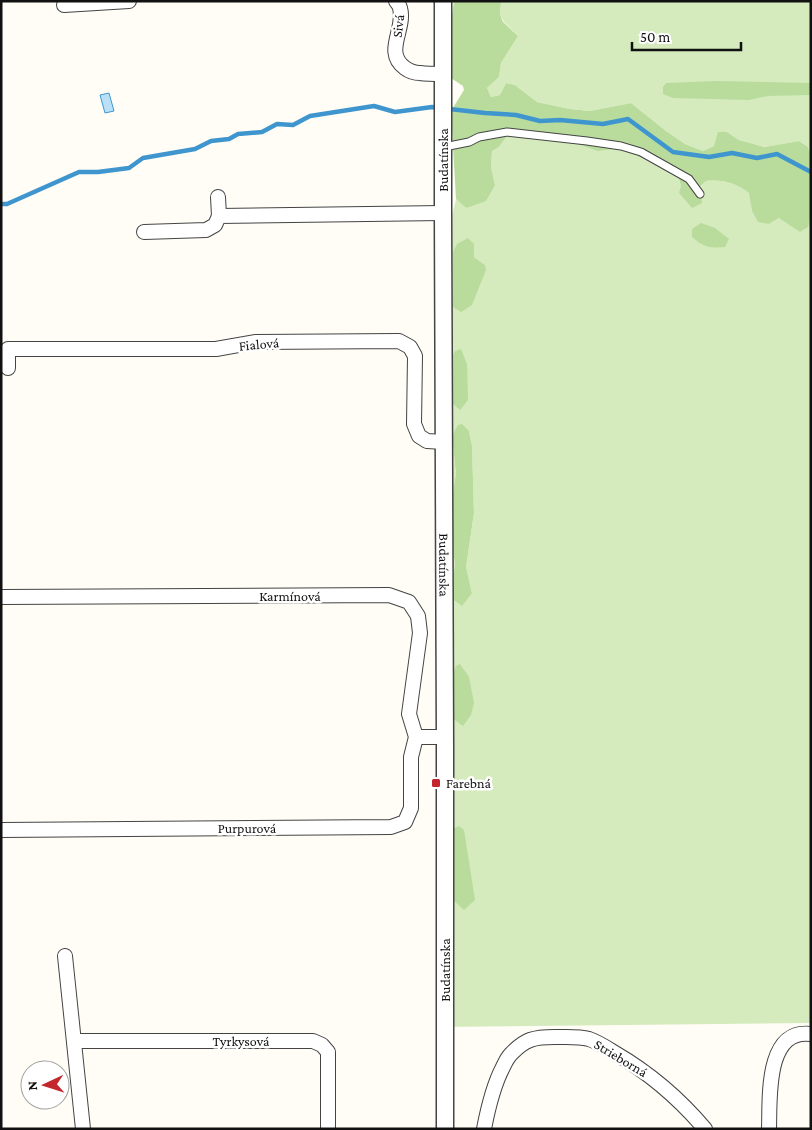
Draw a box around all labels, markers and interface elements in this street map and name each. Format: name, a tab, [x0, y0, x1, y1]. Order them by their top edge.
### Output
street label: Sivá	[389, 13, 407, 38]
scale bar	[632, 20, 741, 52]
text: 50 m	[640, 29, 670, 45]
street label: Budatínska	[435, 128, 451, 192]
street label: Fialová	[238, 334, 280, 354]
street label: Budatínska	[436, 533, 452, 597]
street label: Karmínová	[259, 588, 321, 604]
place label: Farebná	[446, 775, 492, 791]
marker: Farebná	[430, 777, 442, 789]
street label: Purpurová	[218, 820, 277, 836]
street label: Budatínska	[437, 938, 453, 1002]
street label: Tyrkysová	[212, 1033, 270, 1049]
street label: Strieborná	[592, 1036, 651, 1080]
north arrow	[20, 1060, 70, 1110]
text: N	[24, 1080, 40, 1091]

